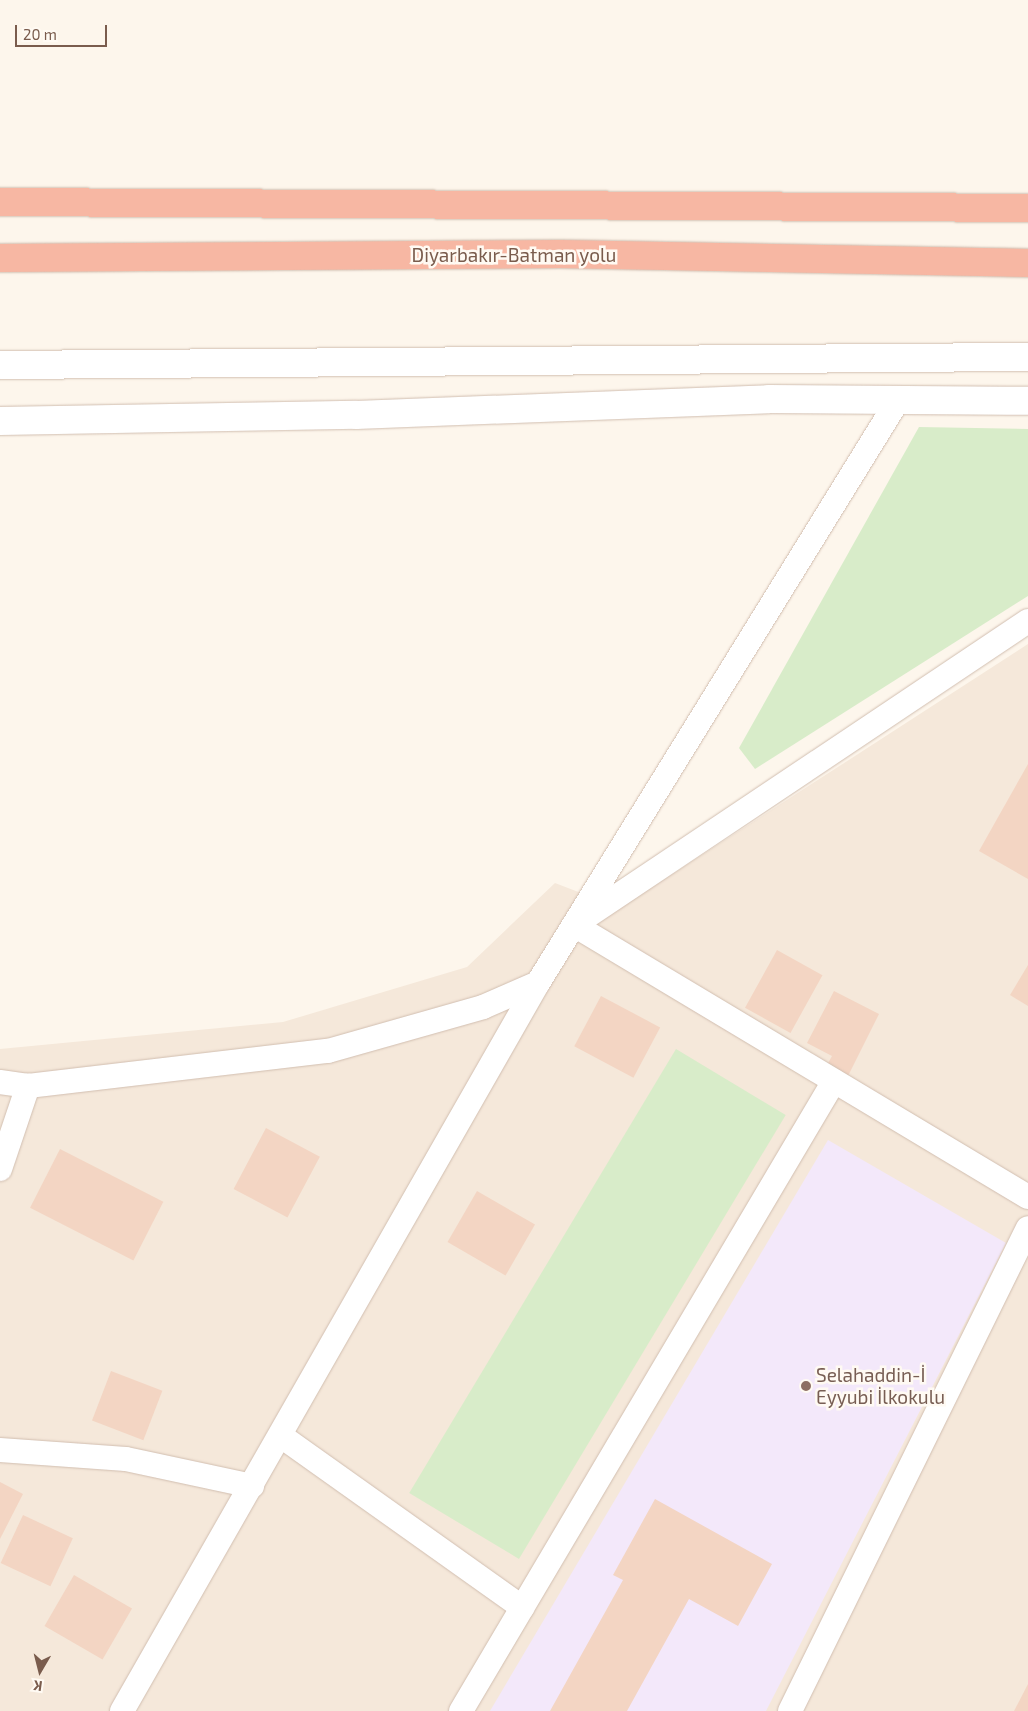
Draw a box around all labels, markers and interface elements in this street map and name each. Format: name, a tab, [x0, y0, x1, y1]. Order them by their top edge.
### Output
scale bar	[18, 15, 110, 47]
text: 20 m	[23, 25, 57, 43]
street label: Diyarbakır-Batman yolu	[411, 244, 617, 266]
place label: Selahaddin-İ Eyyubi İlkokulu	[816, 1364, 945, 1408]
marker: Selahaddin-İ Eyyubi İlkokulu	[800, 1380, 812, 1392]
north arrow	[15, 1646, 65, 1696]
text: K	[32, 1677, 43, 1695]

